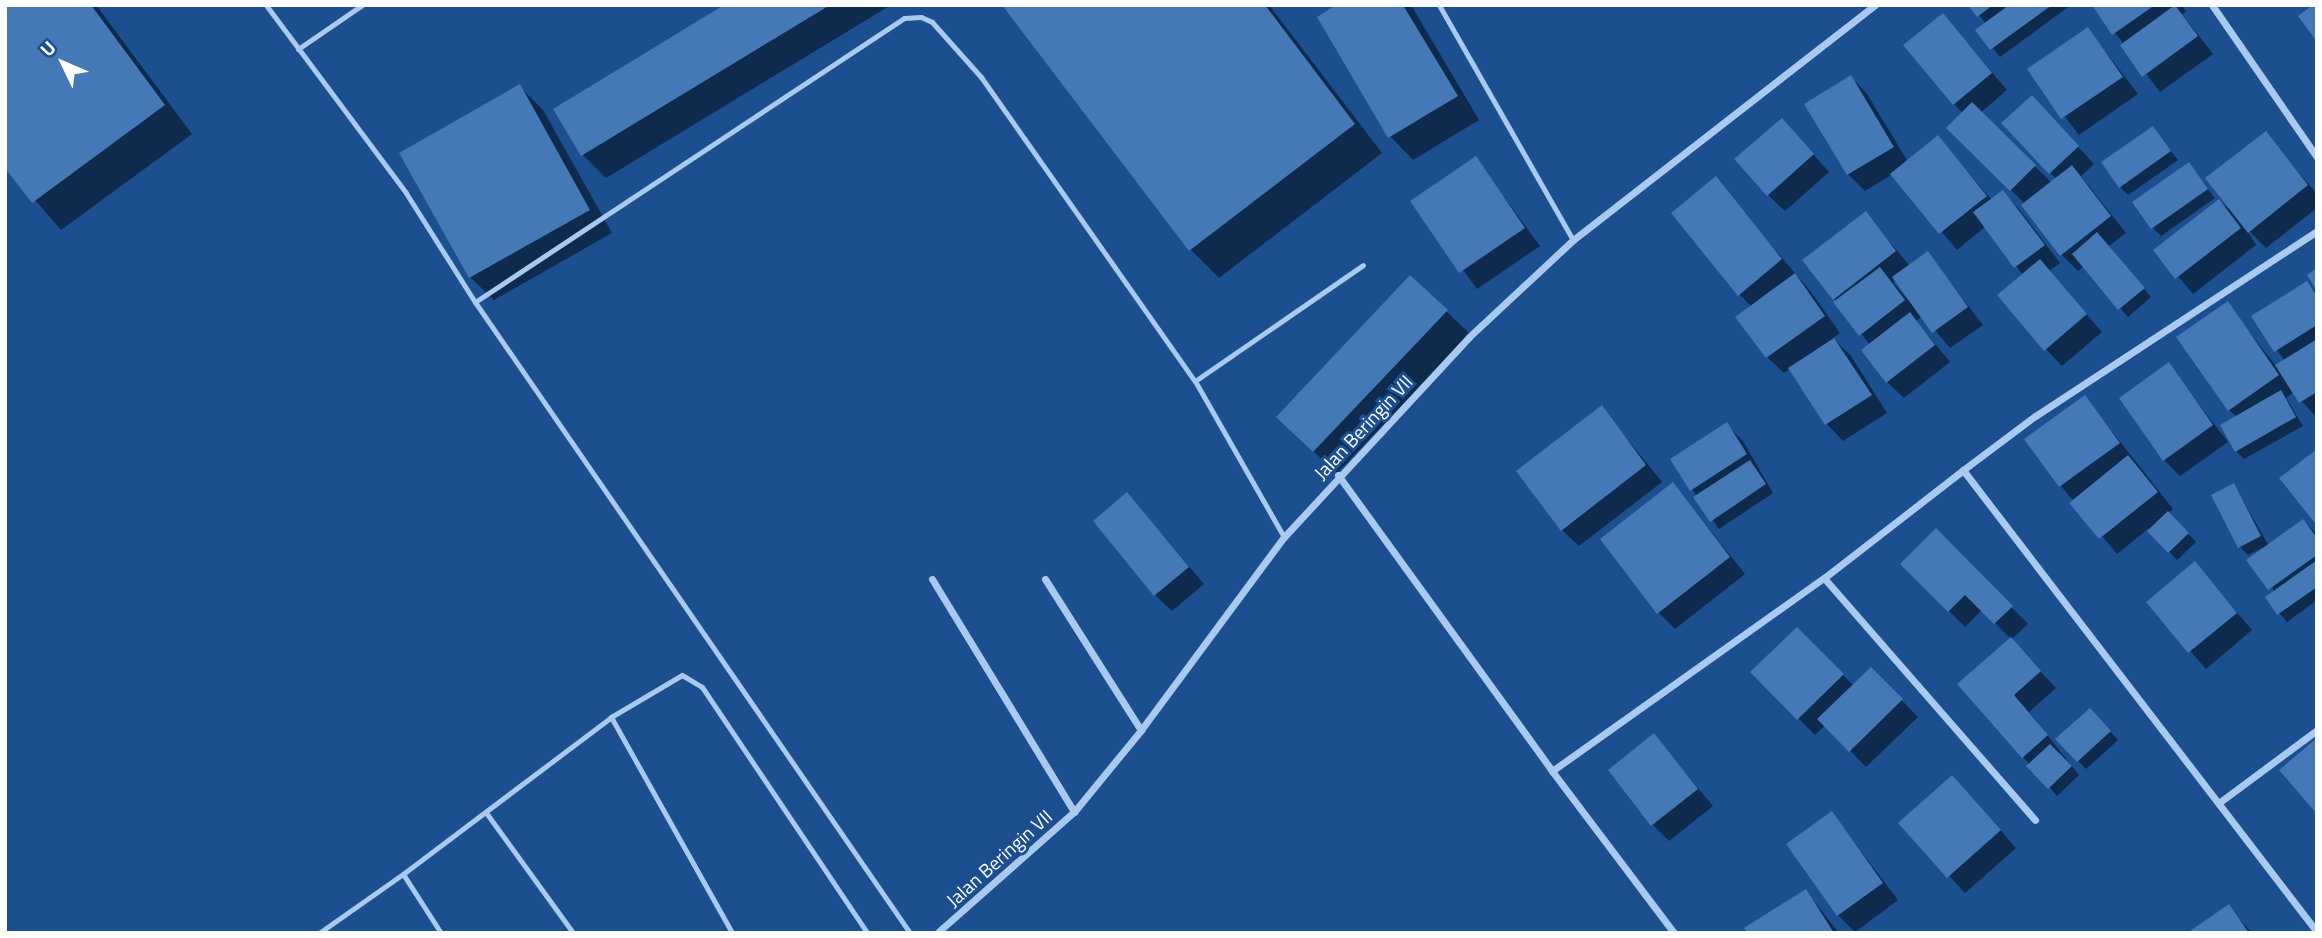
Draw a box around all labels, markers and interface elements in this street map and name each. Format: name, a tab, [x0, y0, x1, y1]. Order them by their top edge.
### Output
north arrow	[28, 28, 98, 98]
text: U	[33, 34, 62, 63]
street label: Jalan Beringin VII	[1309, 370, 1417, 484]
street label: Jalan Beringin VII	[941, 805, 1057, 911]

